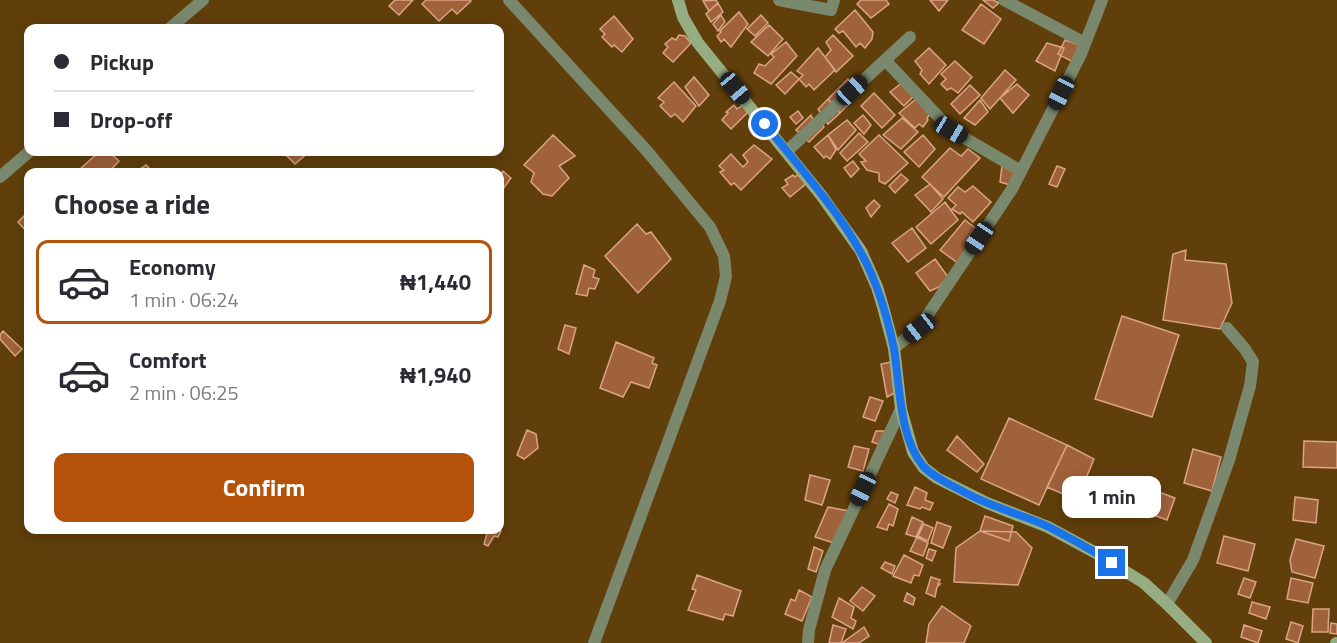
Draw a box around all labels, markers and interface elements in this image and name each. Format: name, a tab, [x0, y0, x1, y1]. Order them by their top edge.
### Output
text: Pickup	[90, 45, 154, 79]
car	[717, 68, 753, 108]
car	[833, 71, 871, 109]
car	[1045, 73, 1077, 113]
text: Drop-off	[90, 103, 172, 137]
route start	[751, 110, 778, 137]
car	[931, 113, 971, 147]
text: Choose a ride	[54, 183, 210, 224]
car	[961, 218, 997, 258]
text: Economy	[129, 250, 216, 284]
icon: car	[57, 255, 111, 309]
text: ₦1,440	[400, 265, 471, 299]
text: 1 min · 06:24	[129, 284, 239, 315]
car	[899, 310, 939, 346]
text: Comfort	[129, 343, 207, 377]
icon: car	[57, 348, 111, 402]
text: ₦1,940	[400, 358, 471, 392]
text: 2 min · 06:25	[129, 377, 239, 408]
button: Confirm	[54, 453, 474, 522]
car	[847, 469, 879, 509]
callout: 1 min	[1062, 476, 1162, 518]
text: 1 min	[1087, 481, 1136, 512]
route end	[1098, 549, 1125, 576]

